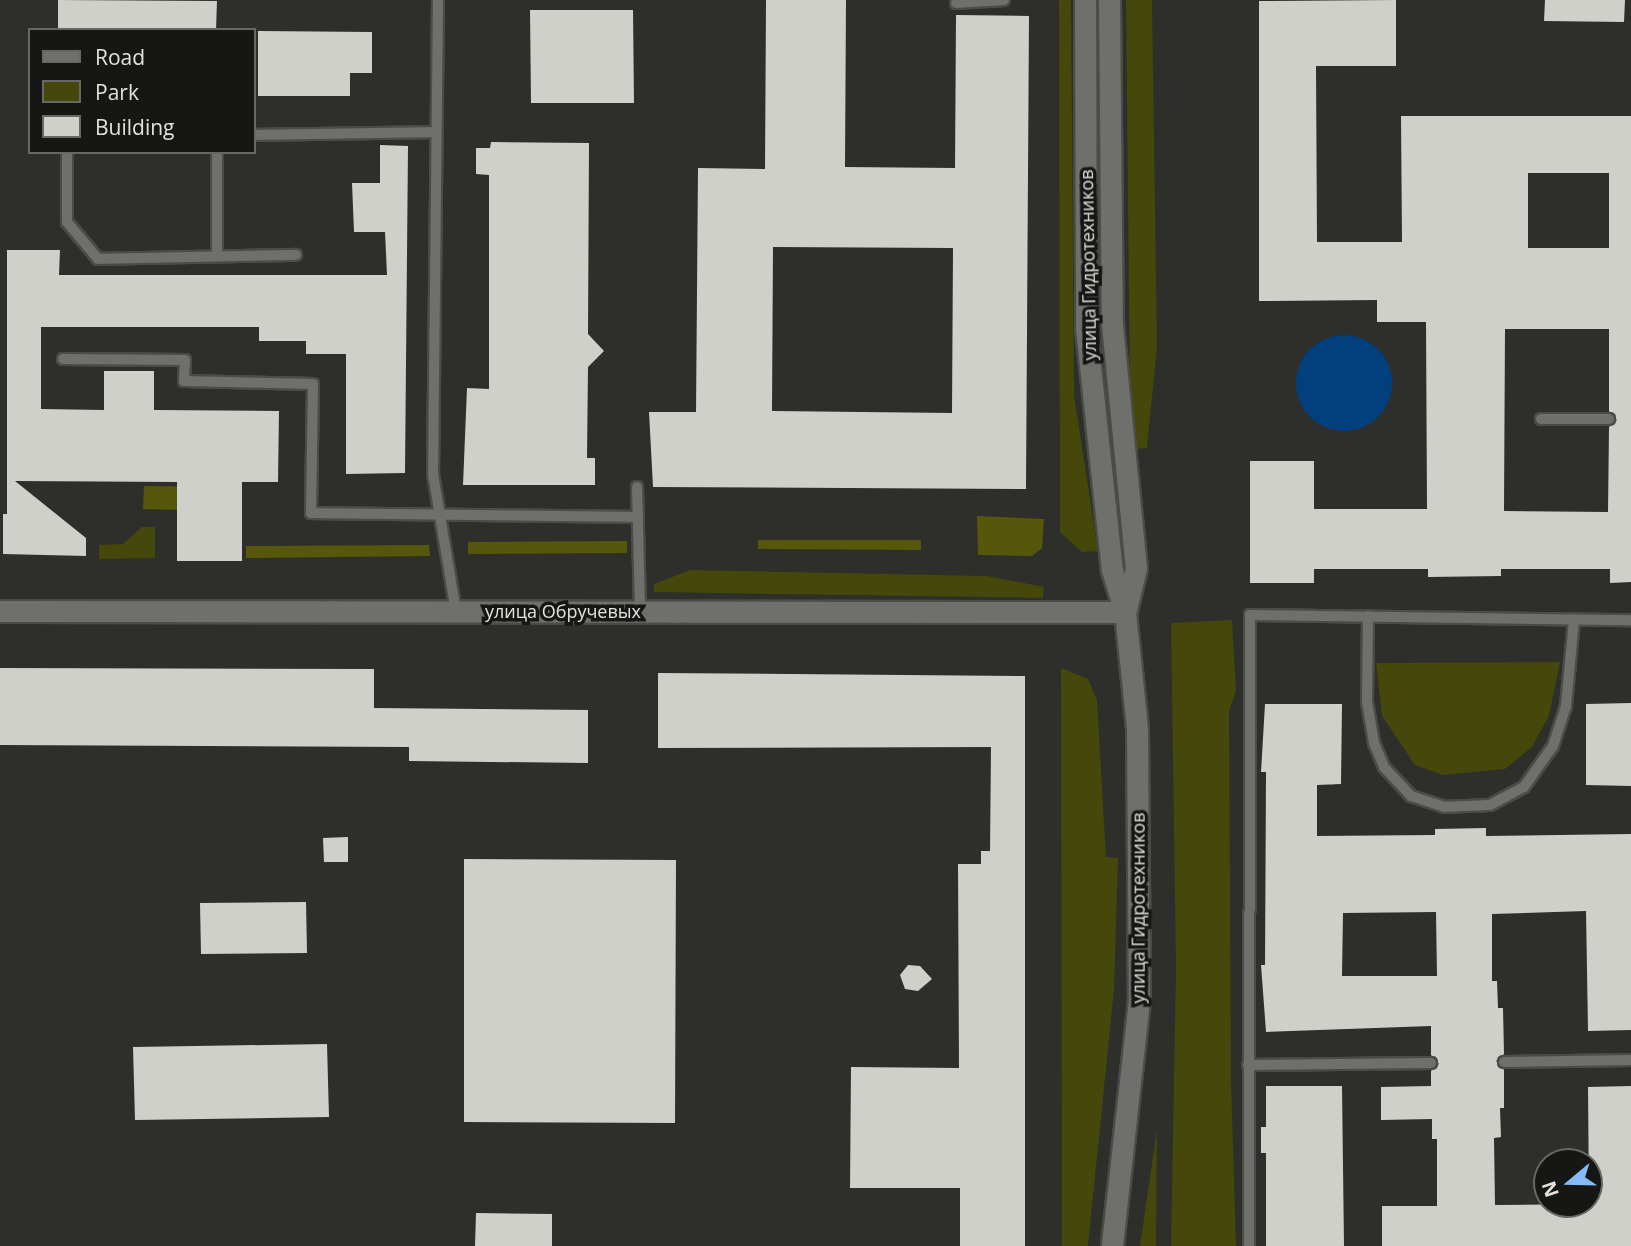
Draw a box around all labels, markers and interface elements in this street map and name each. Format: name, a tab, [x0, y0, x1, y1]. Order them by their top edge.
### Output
legend	[28, 28, 256, 154]
text: Road	[95, 43, 145, 71]
text: Park	[95, 78, 139, 106]
text: Building	[95, 113, 174, 141]
street label: улица Гидротехников	[1076, 169, 1100, 361]
street label: улица Обручевых	[485, 600, 641, 622]
street label: улица Гидротехников	[1127, 813, 1149, 1003]
north arrow	[1533, 1148, 1603, 1218]
text: N	[1535, 1178, 1565, 1201]

